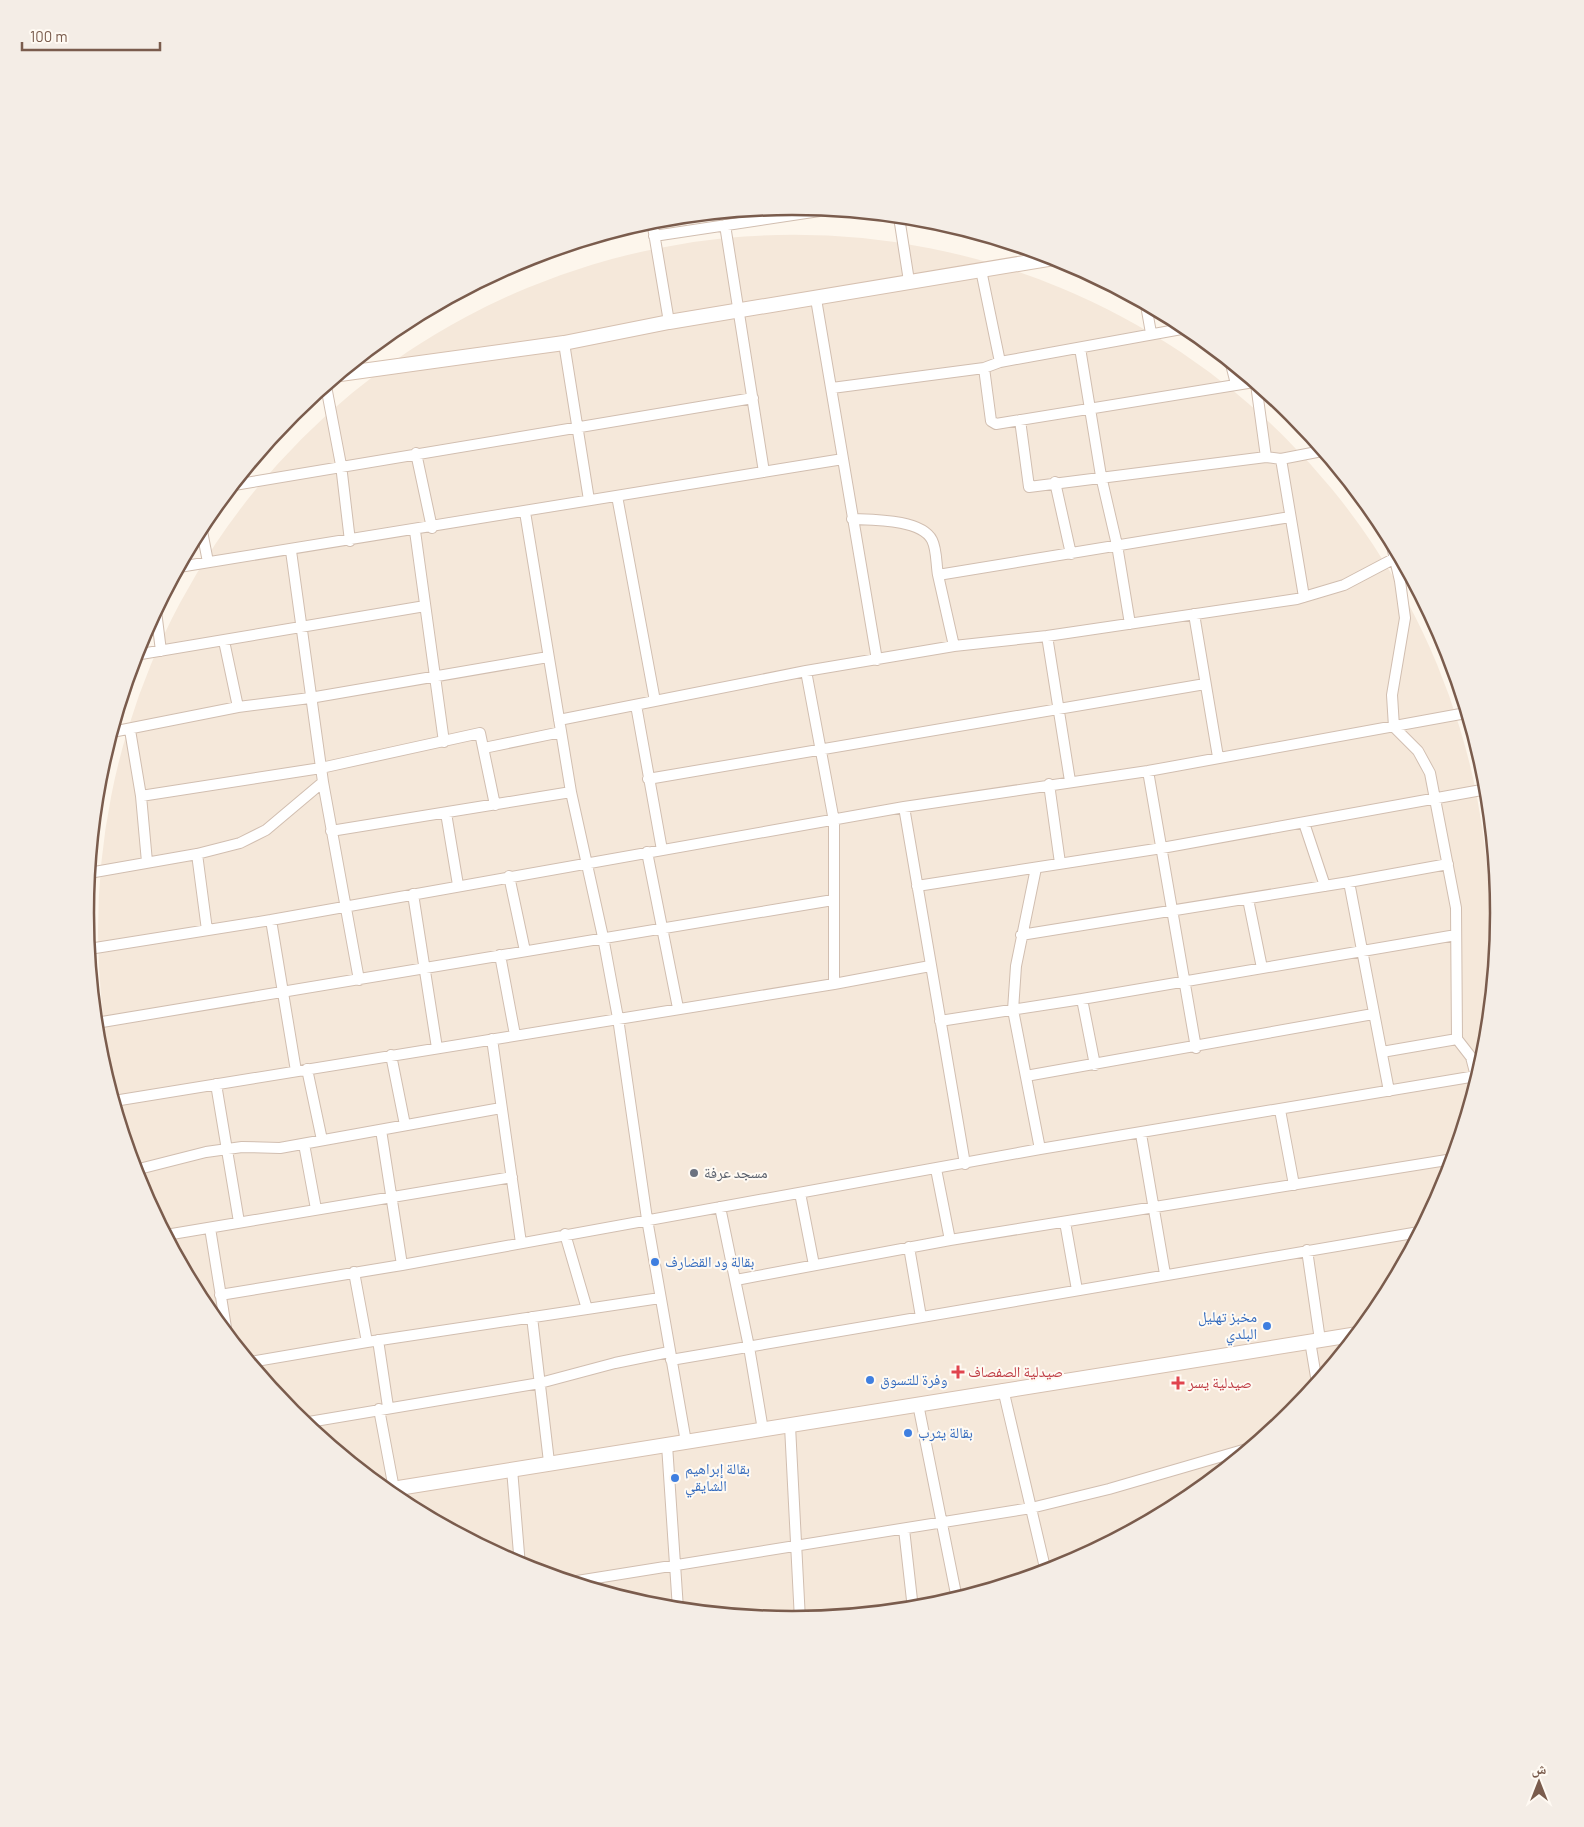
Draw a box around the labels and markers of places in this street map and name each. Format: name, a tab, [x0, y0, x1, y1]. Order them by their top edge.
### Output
place label: مسجد عرفة	[704, 1163, 768, 1182]
marker: مسجد عرفة	[688, 1167, 700, 1179]
place label: بقالة ود القضارف	[665, 1252, 754, 1271]
marker: بقالة ود القضارف	[649, 1256, 661, 1268]
place label: مخبز تهليل البلدي	[1198, 1307, 1257, 1346]
marker: مخبز تهليل البلدي	[1261, 1320, 1273, 1332]
place label: صيدلية الصفصاف	[968, 1362, 1063, 1380]
marker: صيدلية الصفصاف	[952, 1366, 964, 1378]
place label: وفرة للتسوق	[880, 1370, 947, 1390]
place label: صيدلية يسر	[1187, 1373, 1252, 1392]
marker: وفرة للتسوق	[864, 1374, 876, 1386]
marker: صيدلية يسر	[1172, 1377, 1184, 1389]
place label: بقالة يثرب	[918, 1423, 973, 1442]
marker: بقالة يثرب	[902, 1427, 914, 1439]
place label: بقالة إبراهيم الشايقي	[685, 1459, 750, 1498]
marker: بقالة إبراهيم الشايقي	[669, 1472, 681, 1484]

